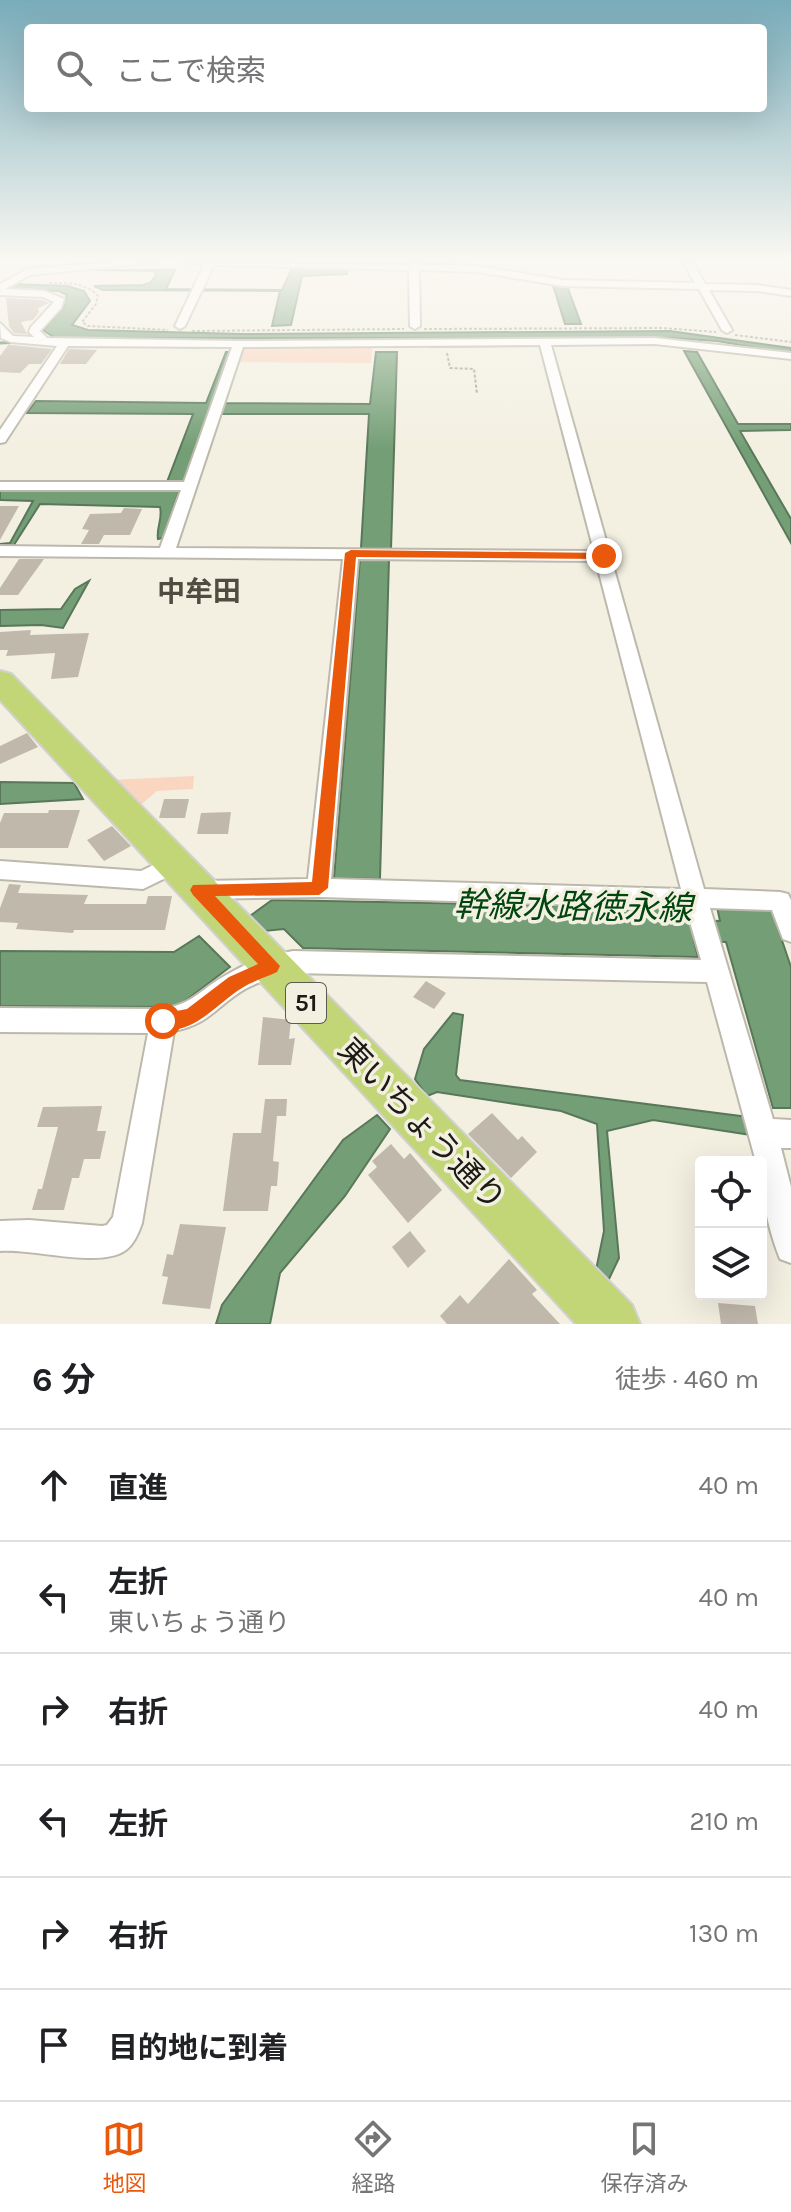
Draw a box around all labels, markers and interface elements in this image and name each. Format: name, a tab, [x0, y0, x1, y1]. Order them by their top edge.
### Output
search box	[24, 24, 767, 112]
icon: search	[52, 46, 96, 90]
text: ここで検索	[116, 53, 266, 89]
route end	[586, 538, 622, 574]
district label: 中牟田	[157, 575, 241, 608]
water label: 幹線水路徳永線	[454, 885, 696, 929]
road number: 51	[286, 983, 326, 1023]
route start	[145, 1003, 181, 1039]
street label: 東いちょう通り	[331, 1031, 513, 1218]
map controls	[695, 1156, 767, 1300]
button: locate	[695, 1156, 767, 1228]
button: layers	[695, 1228, 767, 1300]
text: 6 分	[32, 1360, 95, 1400]
text: 徒歩 · 460 m	[615, 1364, 759, 1395]
icon: ahead	[32, 1463, 76, 1507]
text: 直進	[108, 1470, 168, 1506]
text: 40 m	[699, 1470, 759, 1501]
text: 左折	[108, 1564, 168, 1600]
icon: left	[32, 1575, 76, 1619]
text: 40 m	[699, 1582, 759, 1613]
text: 東いちょう通り	[108, 1607, 290, 1638]
icon: right	[32, 1687, 76, 1731]
text: 右折	[108, 1694, 168, 1730]
text: 40 m	[699, 1694, 759, 1725]
icon: left	[32, 1799, 76, 1843]
text: 左折	[108, 1806, 168, 1842]
text: 210 m	[689, 1806, 759, 1837]
icon: right	[32, 1911, 76, 1955]
text: 右折	[108, 1918, 168, 1954]
text: 130 m	[689, 1918, 759, 1949]
icon: arrive	[32, 2023, 76, 2067]
text: 目的地に到着	[108, 2030, 288, 2066]
tab: 地図	[102, 2117, 147, 2197]
tab: 経路	[351, 2117, 396, 2197]
tab: 保存済み	[600, 2117, 689, 2197]

